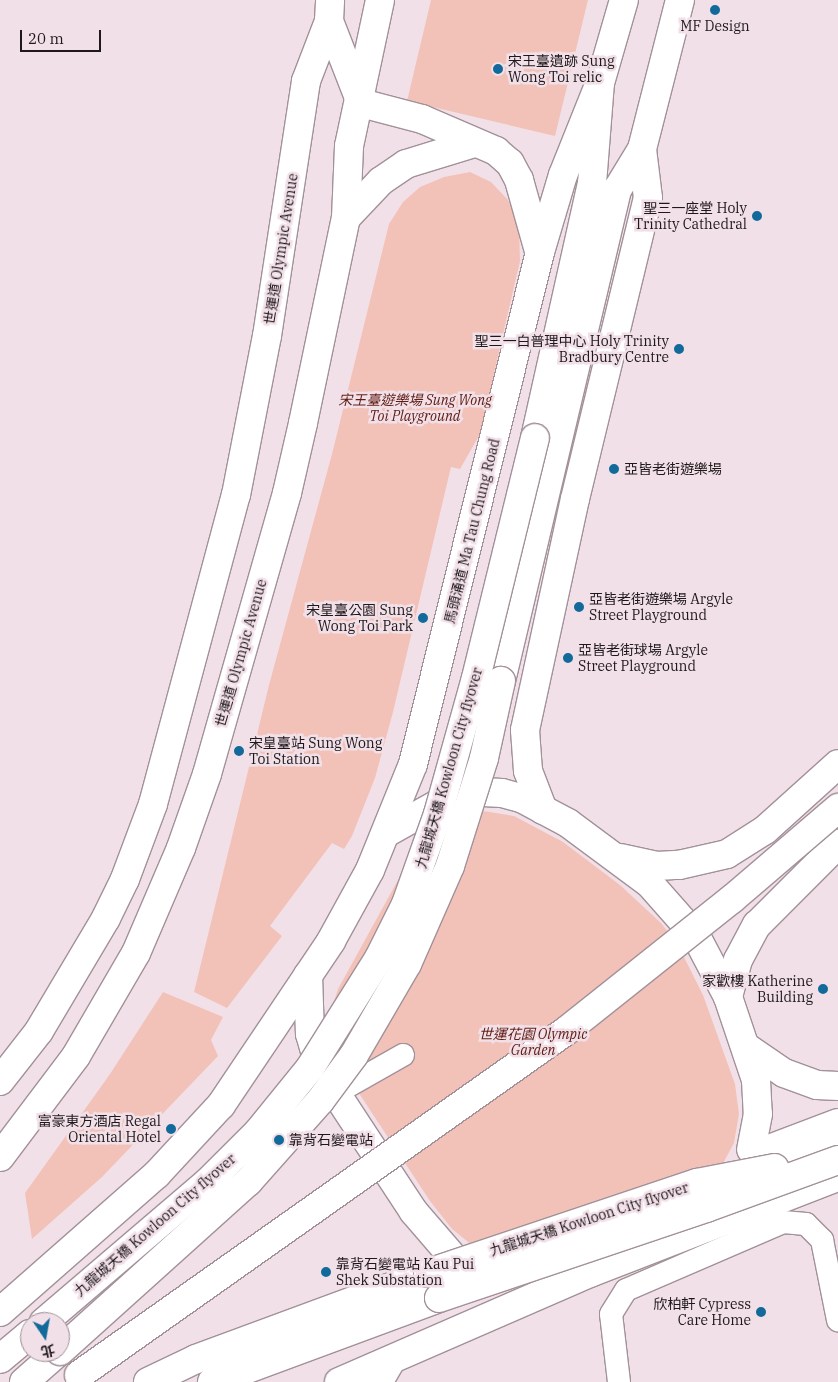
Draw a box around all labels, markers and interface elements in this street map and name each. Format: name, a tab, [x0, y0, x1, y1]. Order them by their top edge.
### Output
marker: MF Design	[709, 4, 721, 16]
place label: MF Design	[680, 18, 750, 34]
scale bar	[22, 20, 104, 52]
text: 20 m	[28, 29, 64, 48]
place label: 宋王臺遺跡 Sung Wong Toi relic	[508, 53, 615, 85]
marker: 宋王臺遺跡 Sung Wong Toi relic	[492, 63, 504, 75]
street label: 世運道 Olympic Avenue	[261, 172, 301, 326]
place label: 聖三一座堂 Holy Trinity Cathedral	[634, 200, 747, 232]
marker: 聖三一座堂 Holy Trinity Cathedral	[751, 210, 763, 222]
place label: 聖三一白普理中心 Holy Trinity Bradbury Centre	[475, 333, 669, 366]
marker: 聖三一白普理中心 Holy Trinity Bradbury Centre	[673, 343, 685, 355]
park label: 宋王臺遊樂場 Sung Wong Toi Playground	[338, 392, 492, 424]
street label: 馬頭涌道 Ma Tau Chung Road	[441, 437, 503, 625]
place label: 亞皆老街遊樂場	[624, 461, 722, 477]
marker: 亞皆老街遊樂場	[608, 463, 620, 475]
street label: 世運道 Olympic Avenue	[212, 577, 270, 729]
place label: 亞皆老街遊樂場 Argyle Street Playground	[589, 591, 733, 624]
marker: 亞皆老街遊樂場 Argyle Street Playground	[573, 601, 585, 613]
place label: 宋皇臺公園 Sung Wong Toi Park	[306, 602, 413, 634]
marker: 宋皇臺公園 Sung Wong Toi Park	[417, 612, 429, 624]
place label: 亞皆老街球場 Argyle Street Playground	[578, 642, 708, 674]
marker: 亞皆老街球場 Argyle Street Playground	[562, 652, 574, 664]
street label: 九龍城天橋 Kowloon City flyover	[412, 666, 486, 870]
place label: 宋皇臺站 Sung Wong Toi Station	[249, 735, 382, 768]
marker: 宋皇臺站 Sung Wong Toi Station	[233, 745, 245, 757]
place label: 家歡樓 Katherine Building	[702, 973, 813, 1006]
marker: 家歡樓 Katherine Building	[817, 983, 829, 995]
park label: 世運花園 Olympic Garden	[479, 1026, 587, 1058]
place label: 富豪東方酒店 Regal Oriental Hotel	[38, 1113, 161, 1146]
marker: 富豪東方酒店 Regal Oriental Hotel	[165, 1123, 177, 1135]
place label: 靠背石變電站	[289, 1132, 373, 1148]
marker: 靠背石變電站	[273, 1134, 285, 1146]
street label: 九龍城天橋 Kowloon City flyover	[71, 1150, 239, 1300]
street label: 九龍城天橋 Kowloon City flyover	[488, 1179, 690, 1259]
place label: 靠背石變電站 Kau Pui Shek Substation	[336, 1256, 474, 1288]
marker: 靠背石變電站 Kau Pui Shek Substation	[320, 1266, 332, 1278]
place label: 欣柏軒 Cypress Care Home	[653, 1296, 751, 1328]
marker: 欣柏軒 Cypress Care Home	[755, 1306, 767, 1318]
north arrow	[20, 1312, 70, 1362]
text: 北	[39, 1340, 57, 1361]

